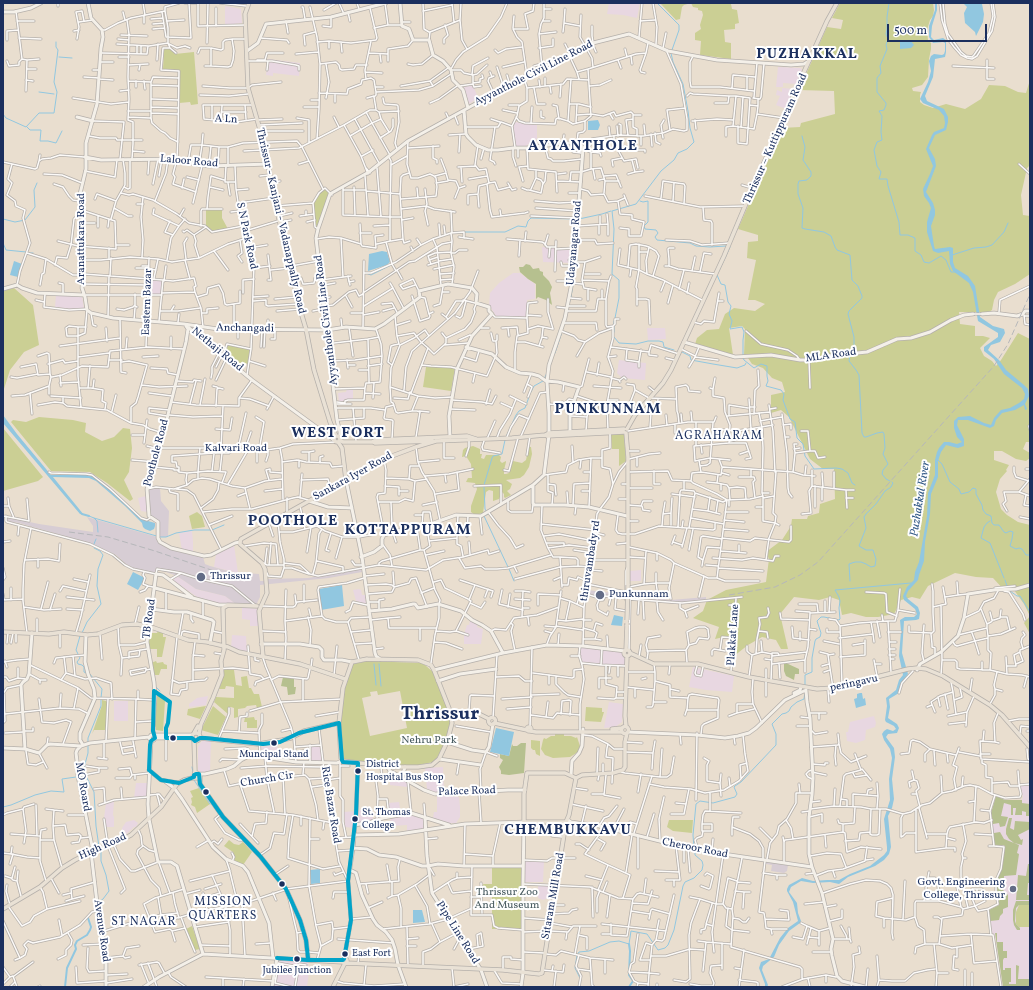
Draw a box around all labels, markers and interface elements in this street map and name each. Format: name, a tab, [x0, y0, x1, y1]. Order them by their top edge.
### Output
scale bar	[889, 16, 989, 42]
text: 500 m	[894, 23, 927, 39]
street label: Ayyanthole Civil Line Road	[473, 38, 595, 110]
district label: PUZHAKKAL	[756, 46, 858, 64]
street label: Thrissur – Kuttippuram Road	[741, 72, 811, 206]
street label: A Ln	[214, 113, 238, 127]
street label: Thrissur - Kanjani - Vadanappally Road	[252, 127, 308, 315]
district label: AYYANTHOLE	[528, 138, 638, 156]
street label: Laloor Road	[159, 153, 219, 171]
street label: Aranattukara Road	[75, 193, 89, 285]
street label: Udayanagar Road	[565, 200, 585, 286]
street label: S N Park Road	[232, 201, 260, 271]
street label: Ayyanthole Civil Line Road	[312, 254, 342, 386]
street label: Eastern Bazar	[140, 268, 156, 336]
street label: Anchangadi	[216, 322, 274, 336]
street label: Nethaji Road	[188, 325, 246, 375]
street label: MLA Road	[805, 346, 857, 366]
district label: PUNKUNNAM	[555, 401, 661, 419]
street label: Poothole Road	[142, 418, 172, 488]
district label: WEST FORT	[291, 425, 385, 443]
district label: AGRAHARAM	[675, 430, 763, 444]
street label: Kalvari Road	[205, 442, 267, 456]
street label: Sankara Iyer Road	[311, 450, 395, 504]
water label: Puzhakkal River	[908, 460, 934, 538]
district label: POOTHOLE	[248, 513, 338, 531]
street label: thiruvambady rd	[578, 520, 604, 602]
district label: KOTTAPPURAM	[345, 522, 471, 540]
place label: Thrissur	[210, 570, 251, 584]
marker: Thrissur	[195, 571, 207, 583]
place label: Punkunnam	[609, 588, 669, 602]
marker: Punkunnam	[594, 589, 606, 601]
street label: TB Road	[141, 598, 159, 640]
street label: Plakkat Lane	[725, 604, 743, 666]
street label: peringavu	[829, 672, 879, 696]
district label: Thrissur	[401, 705, 479, 727]
unlabelled marker	[168, 733, 178, 743]
park label: Nehru Park	[401, 734, 457, 748]
marker: Muncipal Stand	[269, 738, 279, 748]
place label: Muncipal Stand	[239, 749, 309, 761]
place label: District Hospital Bus Stop	[366, 759, 443, 782]
street label: MO Roard	[71, 761, 93, 813]
street label: Rice Bazar Road	[317, 765, 343, 845]
marker: District Hospital Bus Stop	[353, 766, 363, 776]
street label: Church Cir	[240, 769, 294, 791]
street label: Palace Road	[438, 784, 496, 800]
unlabelled marker	[201, 787, 211, 797]
place label: St. Thomas College	[362, 807, 410, 830]
marker: St. Thomas College	[350, 814, 360, 824]
district label: CHEMBUKKAVU	[504, 822, 632, 840]
street label: High Road	[77, 831, 129, 863]
street label: Cheroor Road	[661, 836, 729, 862]
street label: Sitaram Mill Road	[540, 852, 568, 940]
place label: Govt. Engineering College, Thrissur	[918, 876, 1005, 902]
unlabelled marker	[277, 879, 287, 889]
marker: Govt. Engineering College, Thrissur	[1008, 884, 1018, 894]
park label: Thrissur Zoo And Museum	[475, 886, 539, 912]
district label: MISSION QUARTERS	[189, 896, 257, 924]
street label: Avenue Road	[90, 899, 112, 963]
street label: Pipe Line Road	[432, 899, 482, 967]
district label: ST NAGAR	[111, 916, 177, 930]
place label: East Fort	[352, 948, 391, 960]
marker: East Fort	[340, 949, 350, 959]
marker: Jubilee Junction	[292, 954, 302, 964]
place label: Jubilee Junction	[262, 965, 332, 977]

